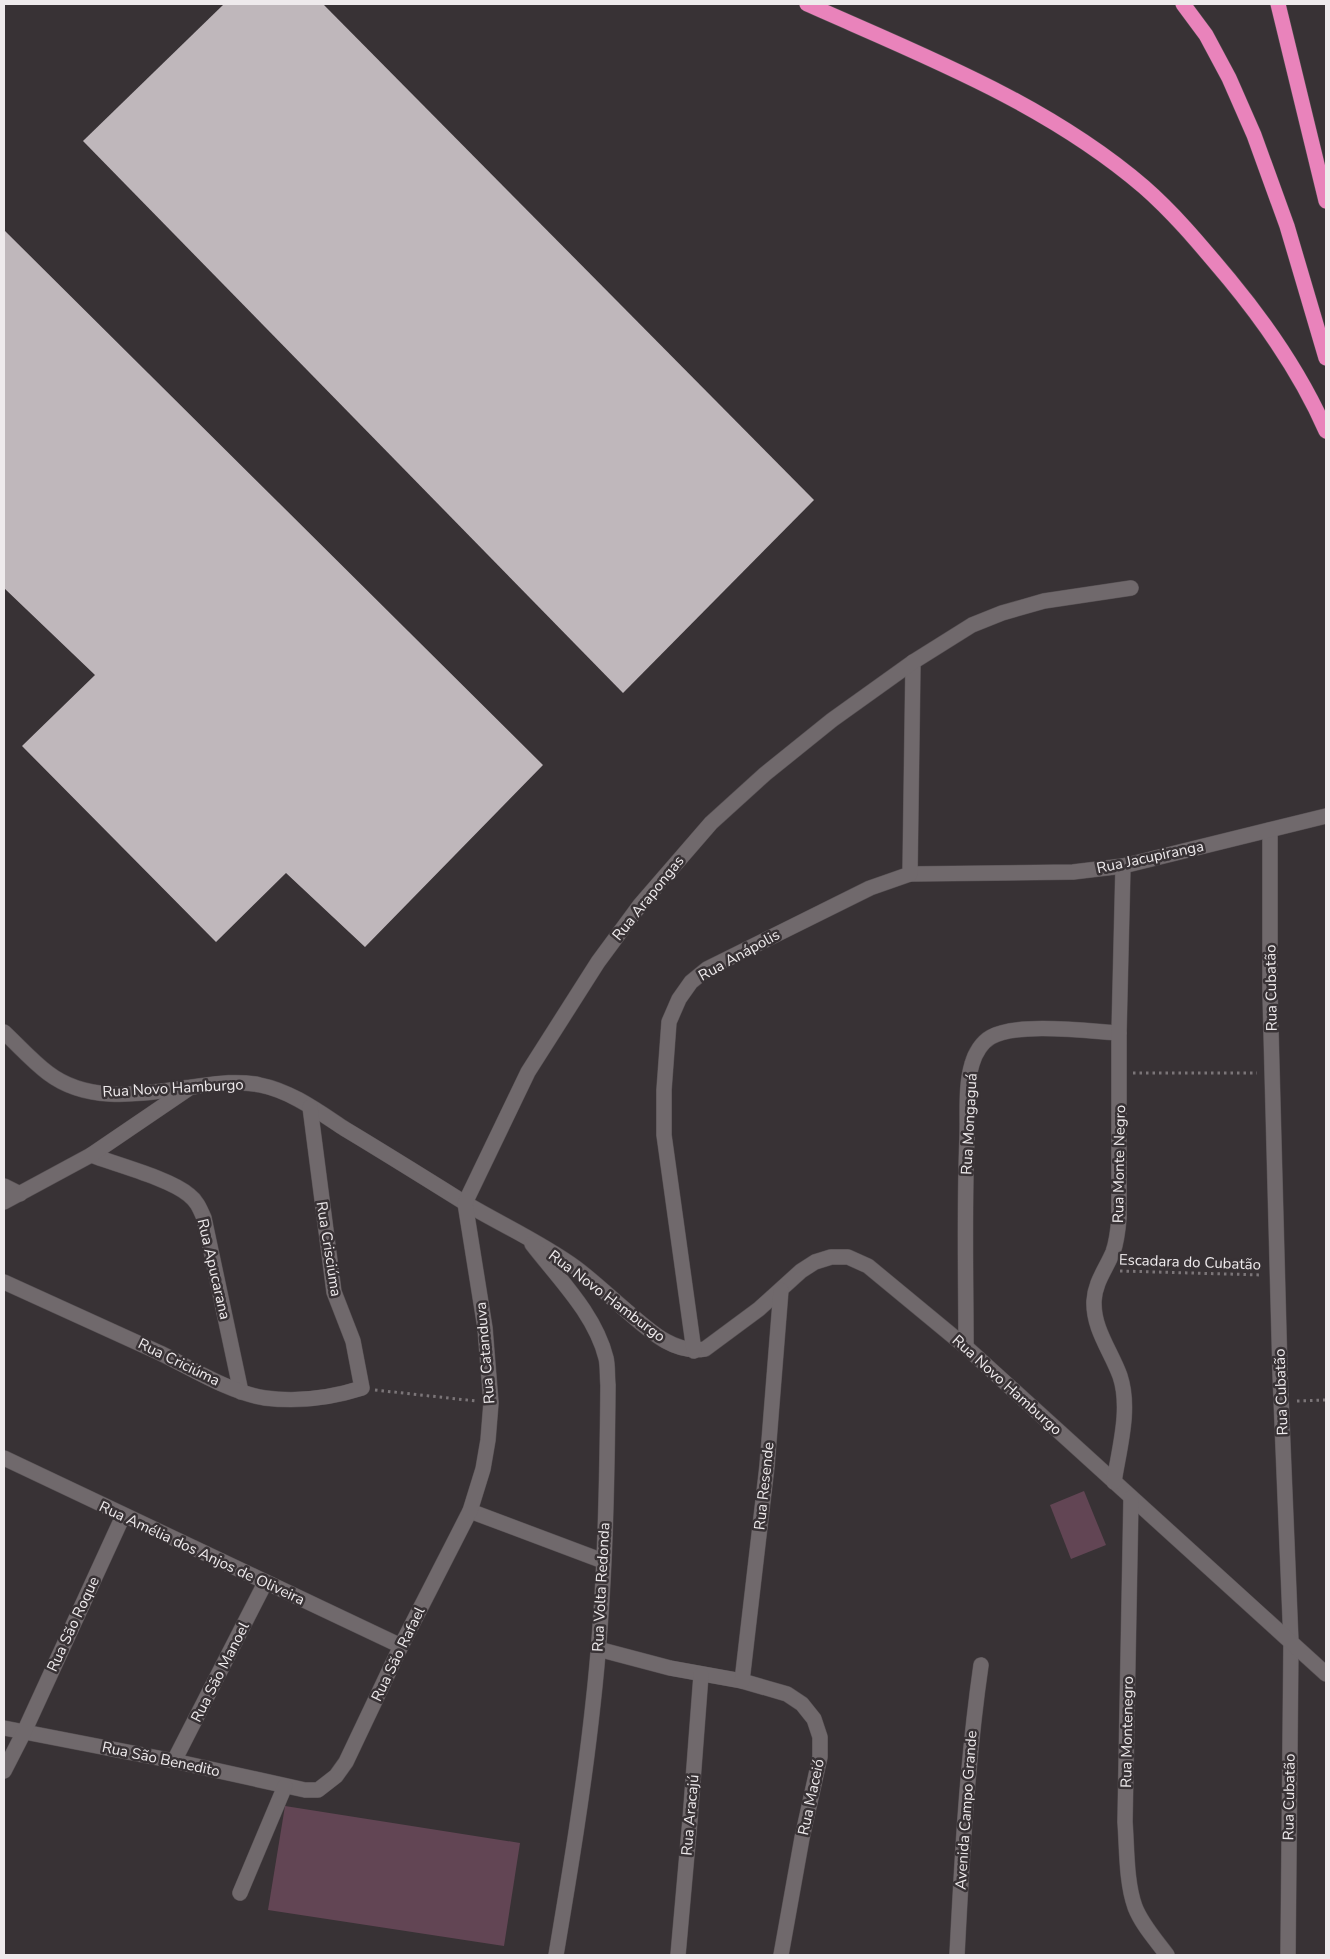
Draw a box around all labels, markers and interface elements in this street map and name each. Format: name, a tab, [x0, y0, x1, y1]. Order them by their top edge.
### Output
street label: Rua Jacupiranga	[1095, 836, 1205, 878]
street label: Rua Arapongas	[608, 851, 688, 945]
street label: Rua Anápolis	[695, 924, 783, 986]
street label: Rua Cubatão	[1260, 944, 1282, 1032]
street label: Rua Mongaguá	[956, 1073, 982, 1175]
street label: Rua Novo Hamburgo	[102, 1074, 244, 1102]
street label: Rua Monte Negro	[1108, 1105, 1130, 1223]
street label: Rua Crisciúma	[312, 1200, 346, 1298]
street label: Rua Apucarana	[193, 1217, 235, 1321]
street label: Rua Novo Hamburgo	[545, 1246, 669, 1346]
street label: Escadara do Cubatão	[1119, 1250, 1261, 1274]
street label: Rua Catanduva	[471, 1301, 499, 1405]
street label: Rua Novo Hamburgo	[948, 1330, 1066, 1440]
street label: Rua Criciúma	[135, 1334, 223, 1390]
street label: Rua Cubatão	[1269, 1348, 1293, 1436]
street label: Rua Resende	[749, 1441, 779, 1531]
street label: Rua Amélia dos Anjos de Oliveira	[96, 1496, 308, 1610]
street label: Rua Volta Redonda	[588, 1522, 614, 1652]
street label: Rua São Roque	[42, 1573, 104, 1675]
street label: Rua São Rafael	[366, 1603, 430, 1705]
street label: Rua São Manoel	[186, 1618, 254, 1725]
street label: Rua Montenegro	[1116, 1676, 1138, 1788]
street label: Avenida Campo Grande	[950, 1730, 982, 1890]
street label: Rua São Benedito	[100, 1737, 222, 1781]
street label: Rua Cubatão	[1278, 1753, 1300, 1841]
street label: Rua Maceió	[793, 1757, 829, 1837]
street label: Rua Aracajú	[676, 1774, 704, 1856]

